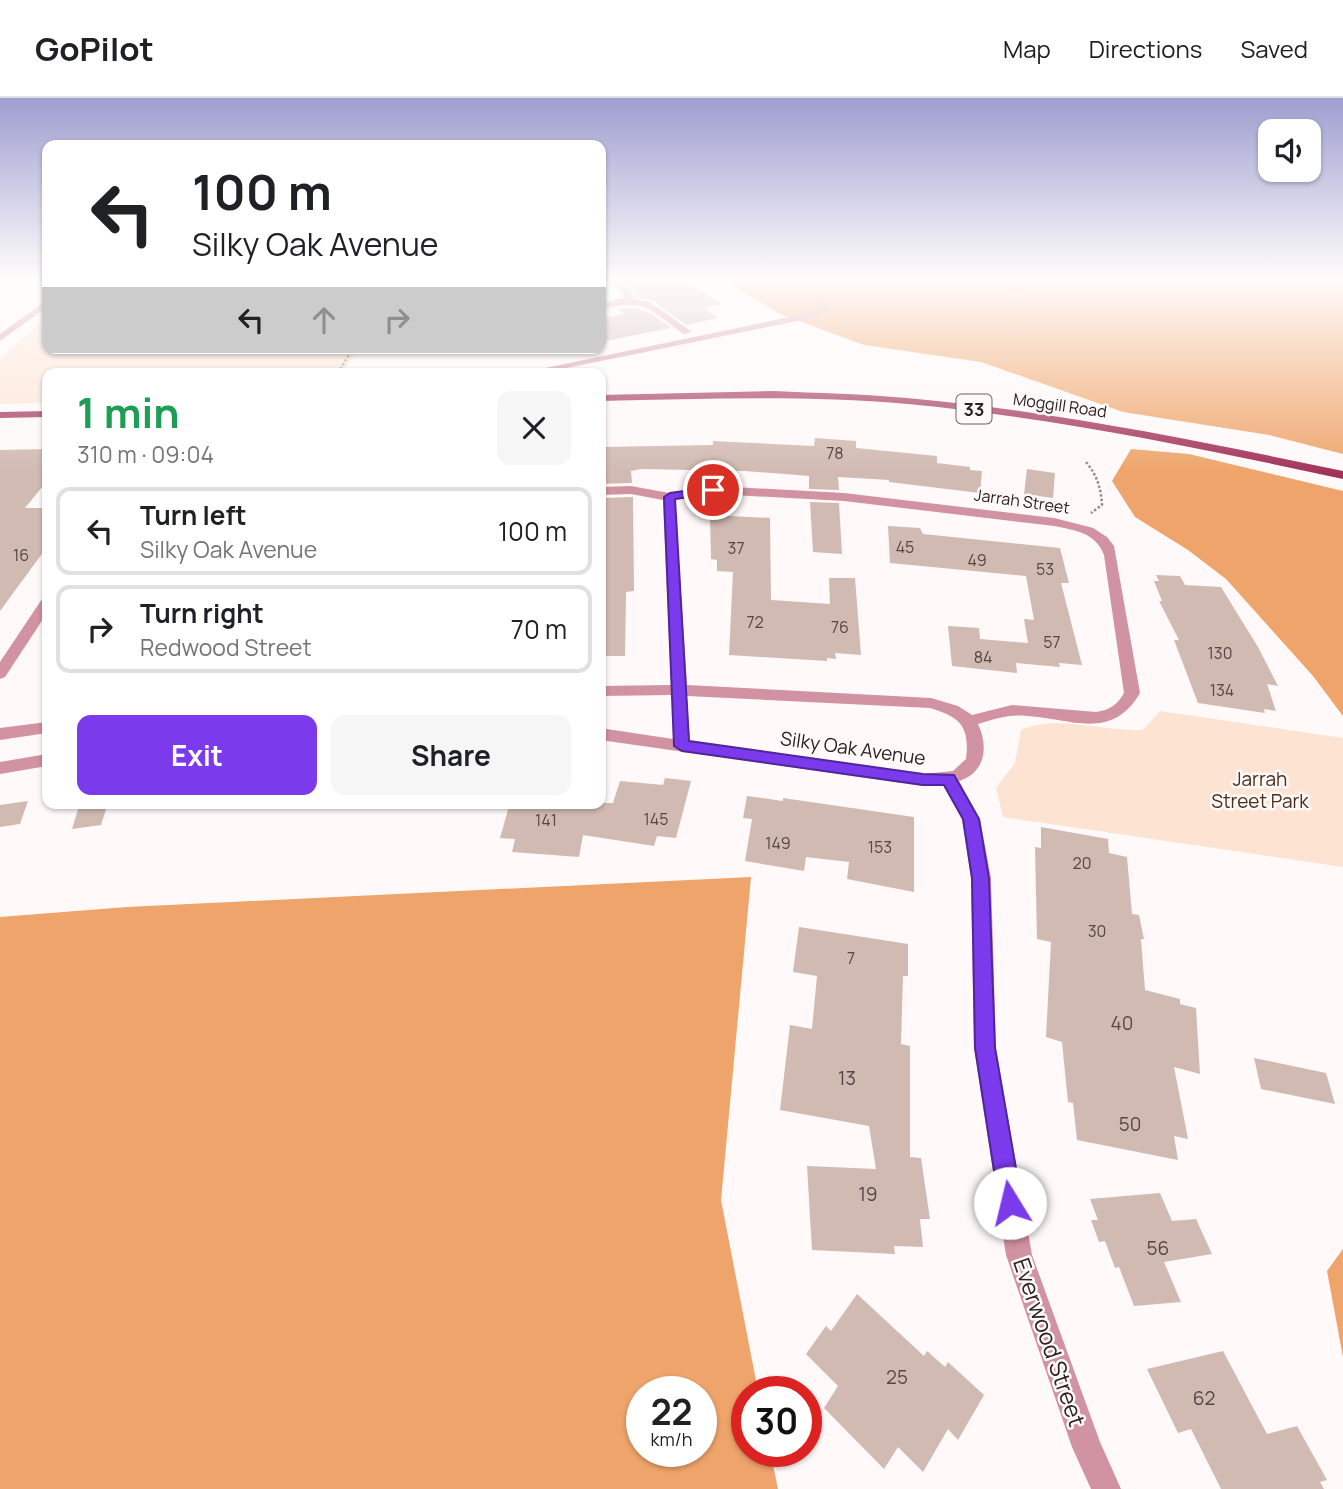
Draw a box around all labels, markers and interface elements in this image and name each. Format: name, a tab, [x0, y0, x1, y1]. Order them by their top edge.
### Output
text: GoPilot	[35, 26, 154, 71]
text: Map	[1003, 32, 1051, 65]
text: Directions	[1089, 32, 1202, 65]
text: Saved	[1240, 32, 1308, 65]
map controls	[1258, 119, 1321, 182]
button: sound	[1258, 119, 1321, 182]
text: 100 m	[192, 158, 332, 225]
icon: left	[77, 168, 168, 259]
text: Silky Oak Avenue	[192, 222, 439, 266]
icon: left	[232, 301, 270, 339]
icon: ahead	[305, 301, 343, 339]
icon: right	[378, 301, 416, 339]
text: 1 min	[77, 383, 180, 441]
street label: Moggill Road	[1012, 388, 1108, 422]
button: close	[497, 391, 571, 465]
road number: 33	[956, 394, 992, 424]
text: 310 m · 09:04	[77, 438, 214, 470]
house number: 78	[826, 442, 844, 464]
pin	[683, 460, 743, 520]
icon: arrive	[694, 471, 732, 509]
street label: Jarrah Street	[973, 483, 1071, 519]
text: Turn left	[140, 497, 247, 533]
icon: left	[81, 512, 119, 550]
text: 100 m	[498, 513, 567, 549]
text: Silky Oak Avenue	[140, 533, 317, 565]
house number: 45	[896, 536, 914, 558]
house number: 37	[728, 537, 744, 559]
house number: 16	[13, 544, 29, 566]
house number: 49	[967, 549, 987, 571]
house number: 53	[1036, 558, 1054, 580]
text: Turn right	[140, 595, 264, 631]
icon: right	[81, 610, 119, 648]
text: 70 m	[511, 611, 567, 647]
house number: 72	[746, 611, 764, 633]
house number: 76	[831, 616, 849, 638]
text: Redwood Street	[140, 631, 312, 663]
house number: 57	[1043, 631, 1061, 653]
house number: 130	[1208, 642, 1232, 664]
house number: 84	[974, 646, 992, 668]
house number: 134	[1210, 679, 1234, 701]
button: Exit	[77, 715, 317, 795]
button: Share	[331, 715, 571, 795]
street label: Silky Oak Avenue	[779, 725, 927, 771]
park label: Jarrah Street Park	[1211, 766, 1309, 814]
house number: 145	[644, 808, 668, 830]
house number: 141	[535, 809, 557, 831]
house number: 149	[765, 832, 791, 854]
house number: 153	[868, 836, 892, 858]
house number: 20	[1073, 852, 1091, 874]
house number: 30	[1088, 920, 1106, 942]
house number: 7	[847, 947, 855, 969]
house number: 40	[1111, 1010, 1133, 1036]
house number: 13	[838, 1065, 856, 1091]
house number: 50	[1119, 1111, 1141, 1137]
position arrow	[973, 1166, 1047, 1240]
house number: 19	[858, 1181, 878, 1207]
house number: 56	[1147, 1235, 1169, 1261]
street label: Everwood Street	[1006, 1253, 1094, 1431]
house number: 25	[886, 1364, 908, 1390]
speed limit sign: 30	[731, 1376, 822, 1467]
house number: 62	[1193, 1385, 1215, 1411]
text: 22	[651, 1388, 692, 1436]
text: km/h	[651, 1427, 692, 1451]

